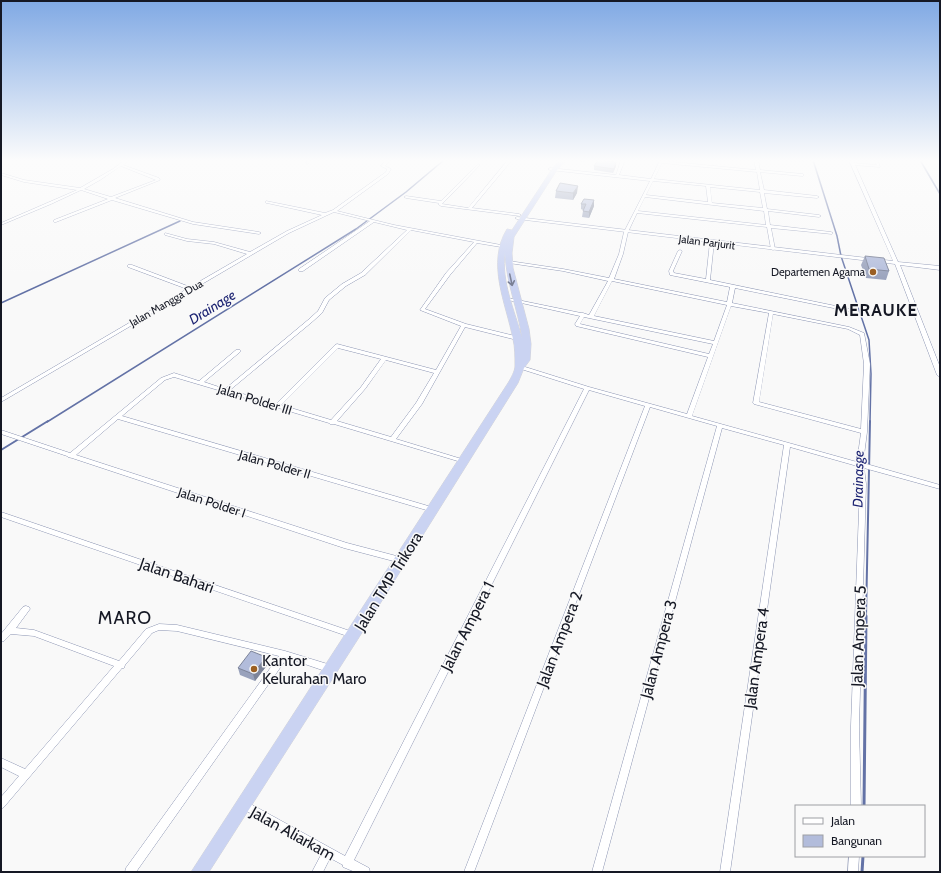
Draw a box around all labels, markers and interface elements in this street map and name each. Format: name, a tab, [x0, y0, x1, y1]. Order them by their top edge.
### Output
street label: Jalan Parjurit	[677, 231, 736, 252]
place label: Departemen Agama	[771, 265, 866, 279]
marker: Departemen Agama	[868, 267, 878, 277]
one-way arrow	[507, 273, 515, 286]
street label: Jalan Mangga Dua	[126, 276, 206, 330]
water label: Drainage	[185, 285, 239, 328]
district label: MERAUKE	[834, 300, 918, 320]
street label: Jalan Polder III	[215, 380, 294, 418]
street label: Jalan Polder II	[236, 446, 313, 482]
water label: Drainasge	[849, 450, 868, 508]
street label: Jalan Polder I	[175, 483, 248, 521]
street label: Jalan TMP Trikora	[350, 528, 427, 635]
street label: Jalan Bahari	[136, 554, 217, 597]
street label: Jalan Ampera 1	[436, 578, 498, 675]
street label: Jalan Ampera 5	[847, 585, 870, 688]
street label: Jalan Ampera 2	[532, 589, 586, 691]
street label: Jalan Ampera 3	[636, 598, 681, 702]
street label: Jalan Ampera 4	[740, 606, 773, 711]
district label: MARO	[98, 607, 152, 629]
place label: Kantor Kelurahan Maro	[262, 651, 367, 688]
marker: Kantor Kelurahan Maro	[249, 664, 259, 674]
street label: Jalan Aliarkam	[246, 802, 338, 865]
legend	[795, 805, 925, 857]
text: Jalan	[830, 813, 855, 828]
text: Bangunan	[831, 833, 882, 848]

